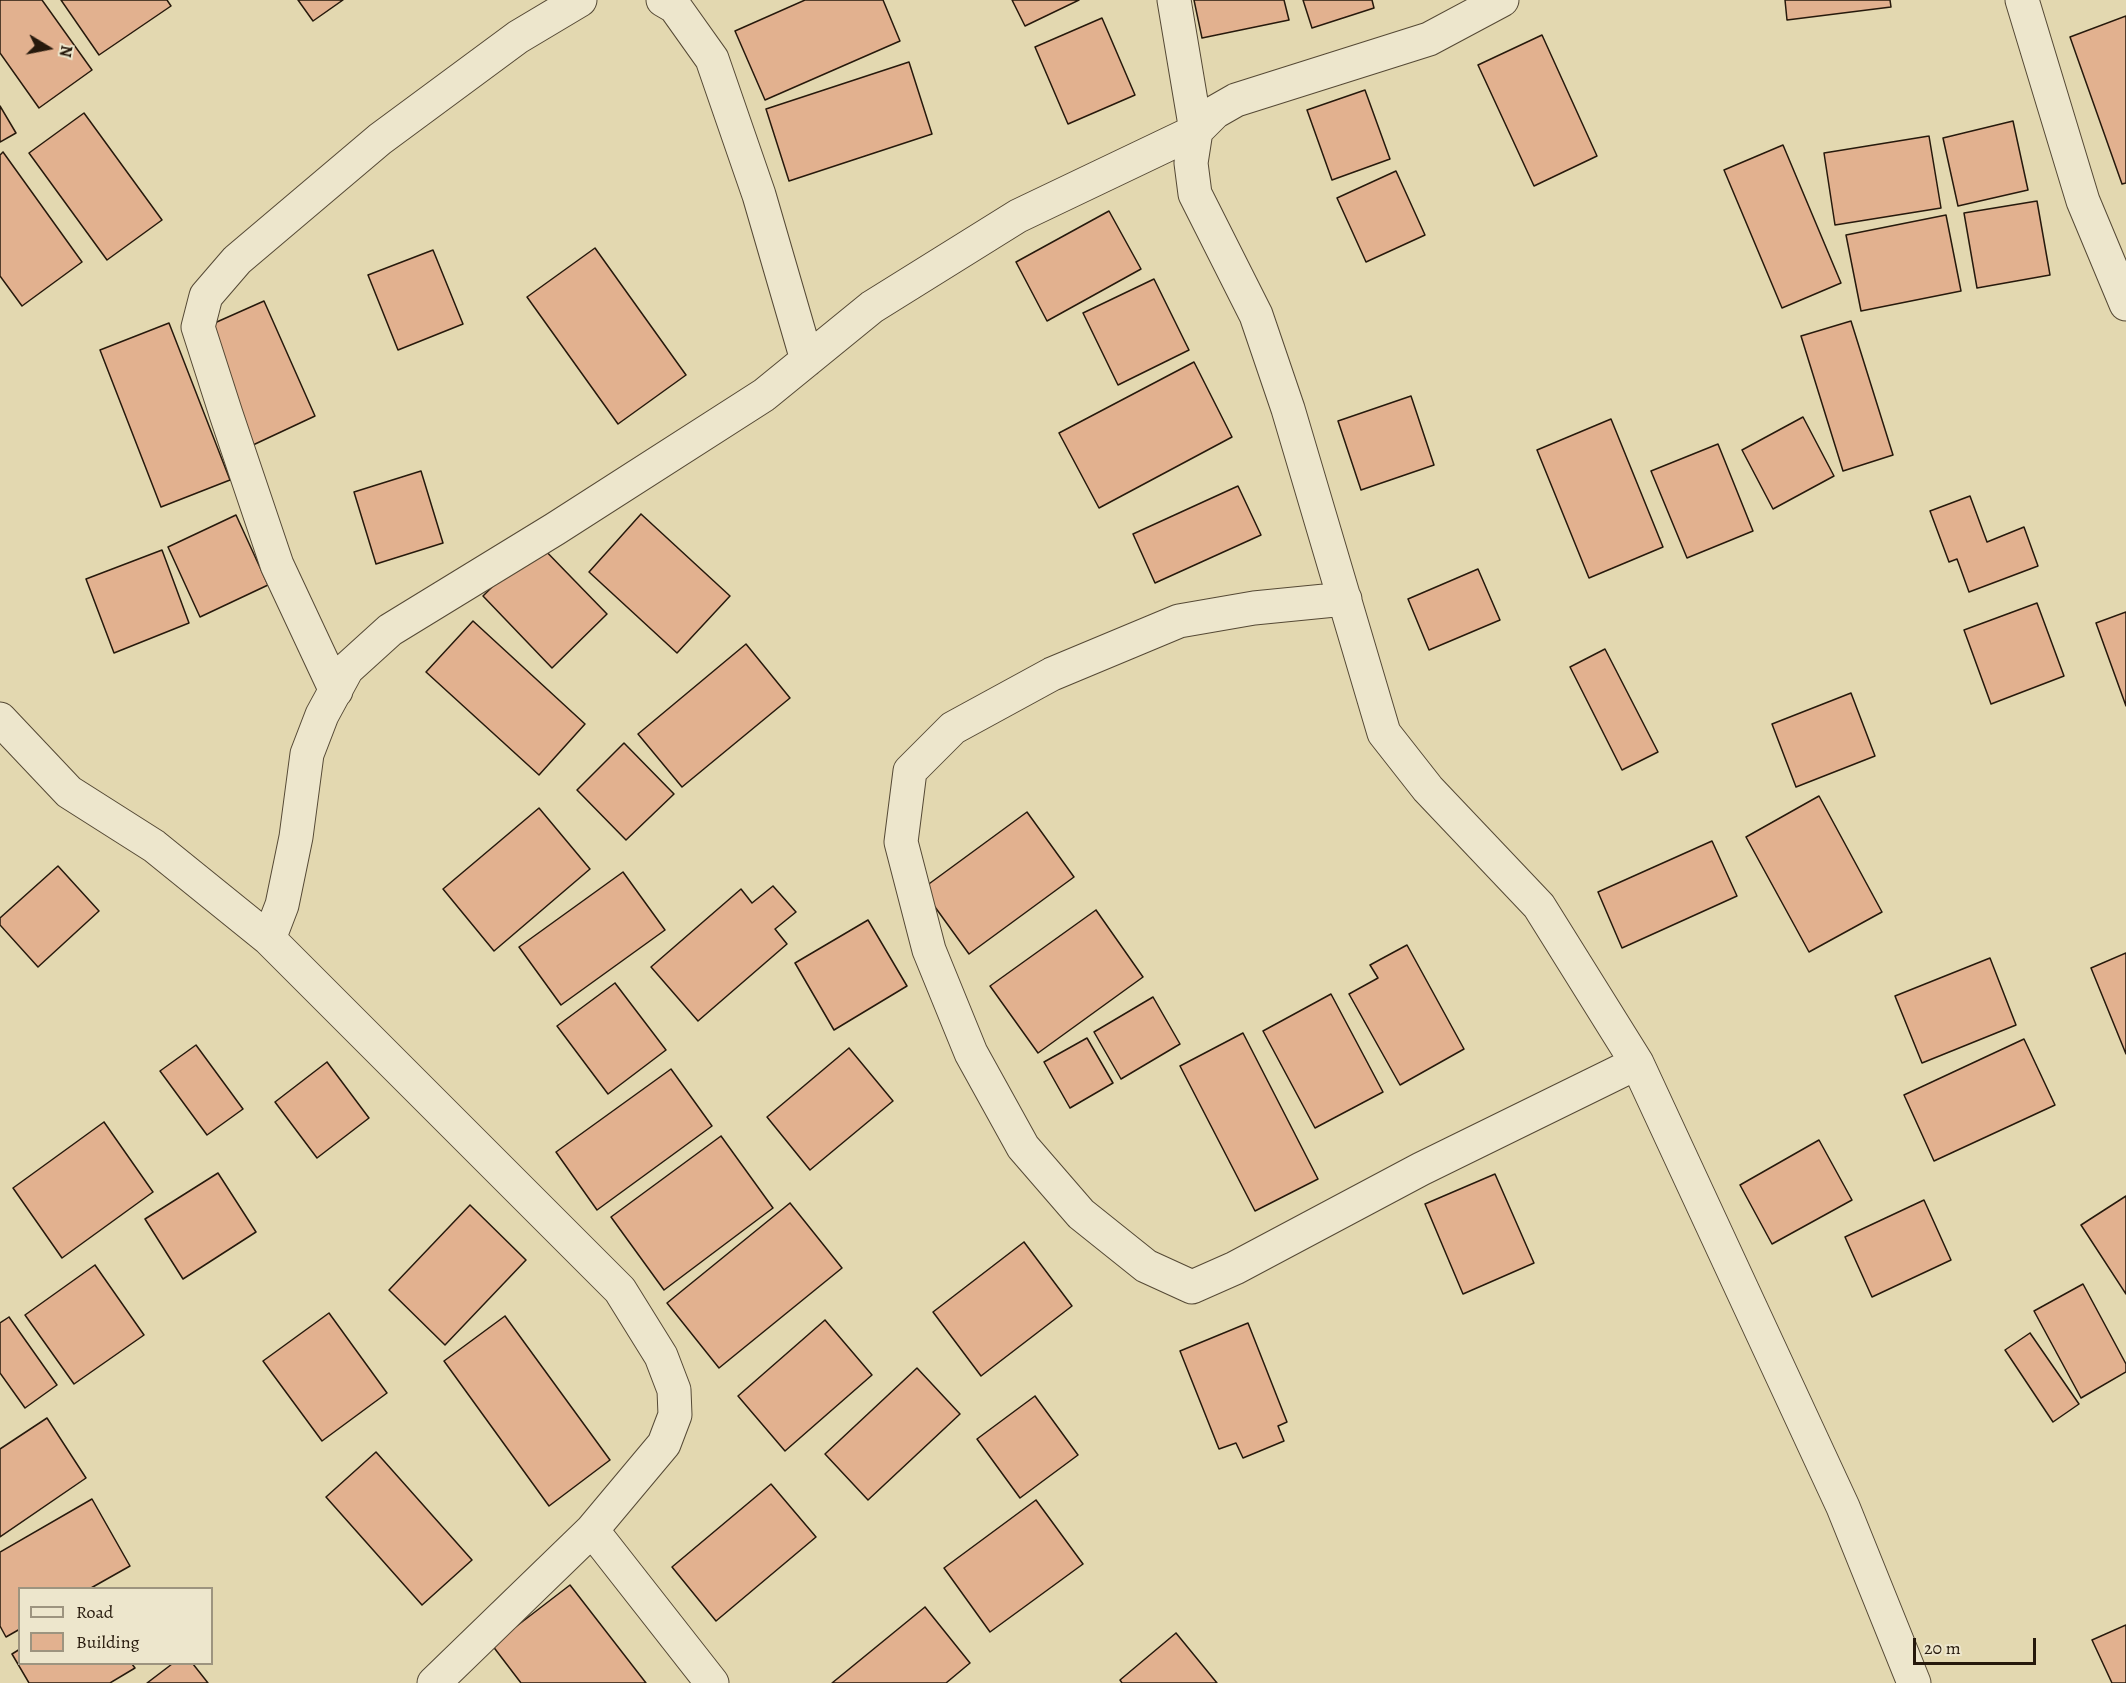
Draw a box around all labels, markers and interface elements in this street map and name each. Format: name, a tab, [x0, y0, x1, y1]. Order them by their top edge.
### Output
north arrow	[18, 18, 78, 78]
text: N	[54, 43, 78, 59]
legend	[18, 1587, 213, 1665]
text: Road	[76, 1600, 113, 1624]
scale bar	[1916, 1626, 2039, 1664]
text: Building	[76, 1630, 140, 1654]
text: 20 m	[1924, 1636, 1961, 1660]

